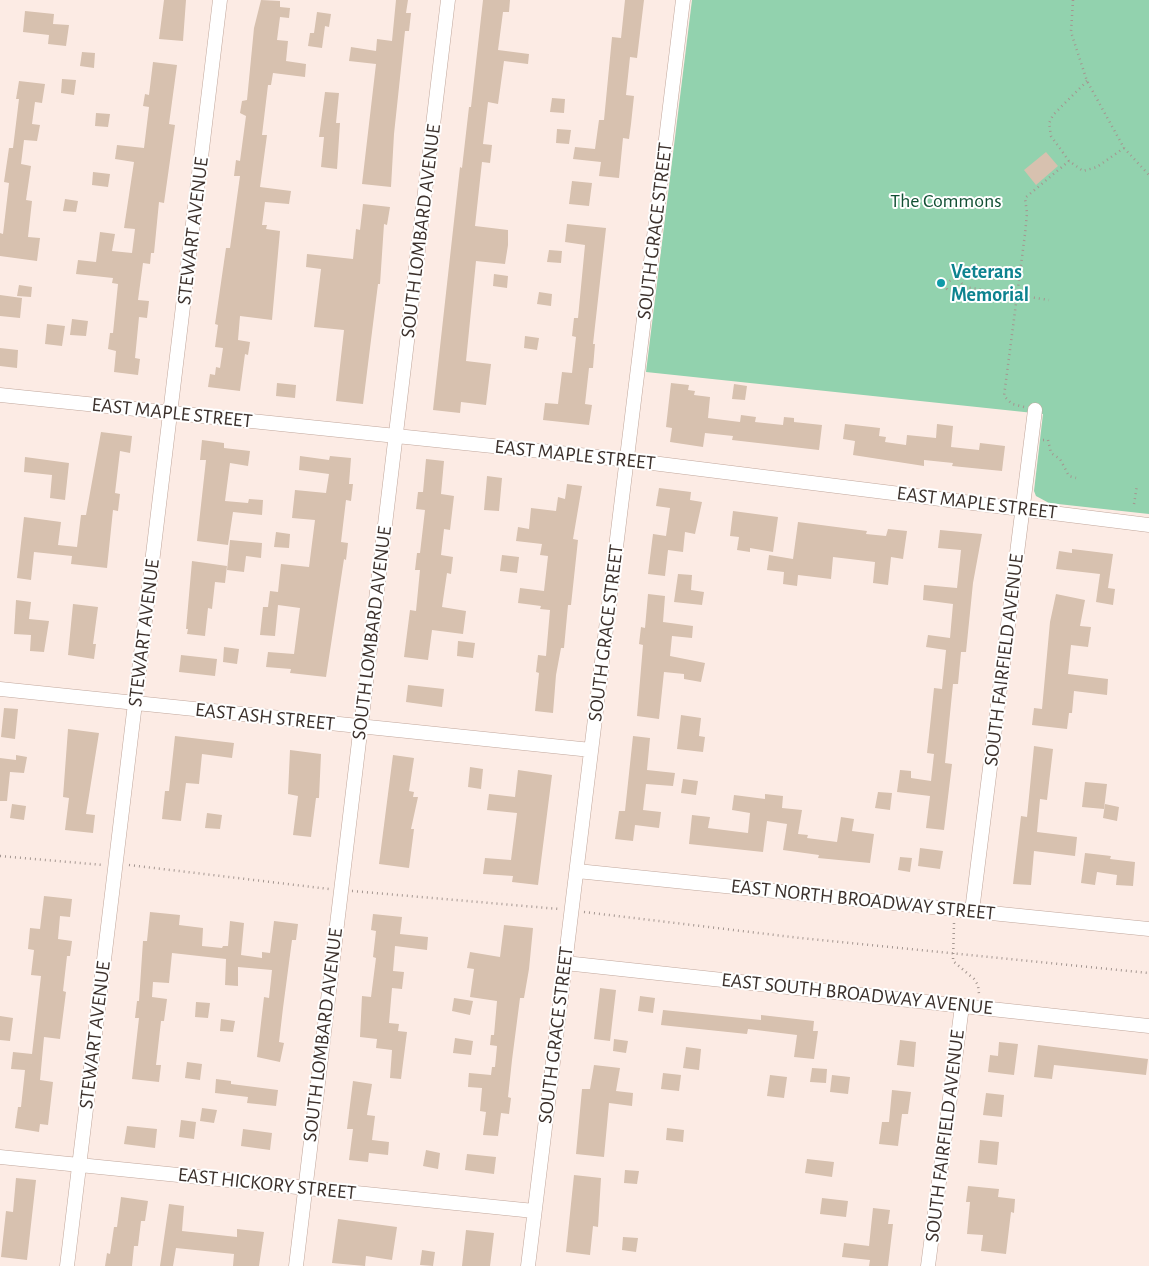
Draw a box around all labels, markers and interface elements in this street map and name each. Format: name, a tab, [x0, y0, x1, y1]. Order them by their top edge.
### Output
street label: SOUTH LOMBARD AVENUE	[396, 123, 446, 339]
street label: SOUTH GRACE STREET	[632, 141, 678, 321]
street label: STEWART AVENUE	[172, 156, 214, 306]
park label: The Commons	[890, 189, 1002, 213]
place label: Veterans Memorial	[951, 260, 1029, 307]
marker: Veterans Memorial	[935, 277, 947, 289]
street label: EAST MAPLE STREET	[90, 393, 254, 433]
street label: EAST MAPLE STREET	[493, 435, 657, 475]
street label: EAST MAPLE STREET	[895, 481, 1059, 525]
street label: SOUTH LOMBARD AVENUE	[347, 525, 397, 741]
street label: SOUTH GRACE STREET	[583, 543, 629, 723]
street label: SOUTH FAIRFIELD AVENUE	[979, 552, 1029, 768]
street label: STEWART AVENUE	[123, 558, 165, 708]
street label: EAST ASH STREET	[194, 698, 336, 736]
street label: EAST NORTH BROADWAY STREET	[730, 874, 996, 926]
street label: SOUTH LOMBARD AVENUE	[298, 927, 348, 1143]
street label: SOUTH GRACE STREET	[533, 945, 579, 1125]
street label: STEWART AVENUE	[74, 960, 116, 1110]
street label: EAST SOUTH BROADWAY AVENUE	[720, 968, 994, 1020]
street label: SOUTH FAIRFIELD AVENUE	[920, 1028, 970, 1244]
street label: EAST HICKORY STREET	[177, 1163, 357, 1205]

